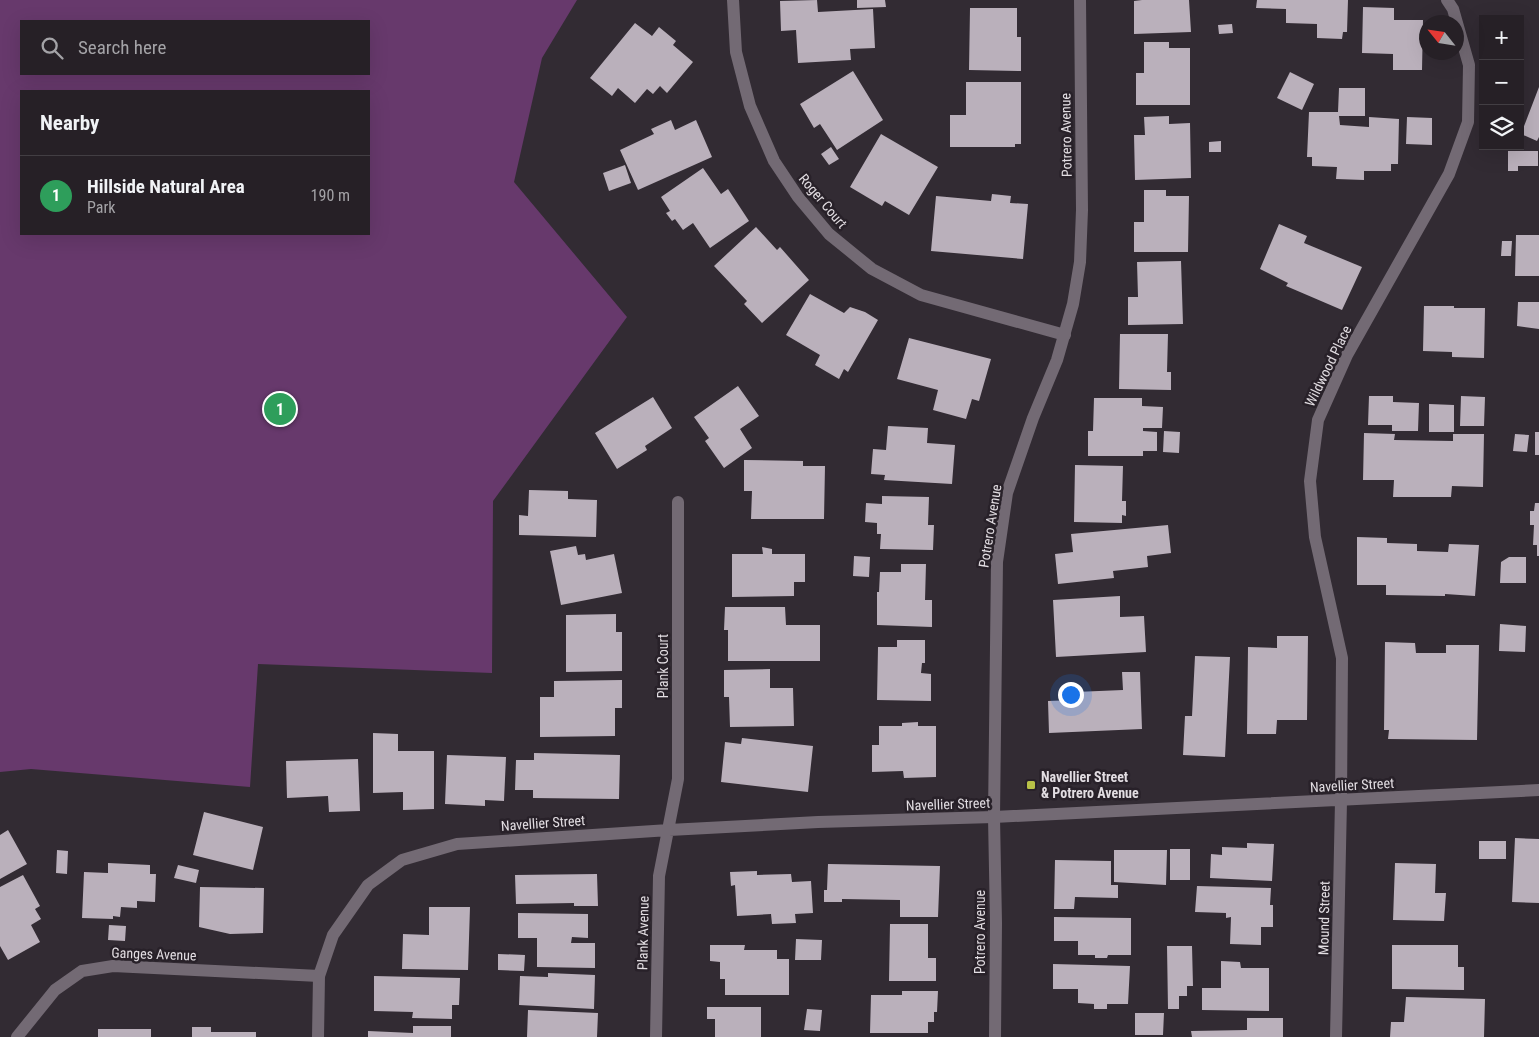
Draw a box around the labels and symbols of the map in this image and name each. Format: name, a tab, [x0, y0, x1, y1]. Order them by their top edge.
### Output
north arrow	[1419, 15, 1464, 60]
street label: Potrero Avenue	[1057, 92, 1075, 177]
street label: Roger Court	[796, 171, 850, 231]
street label: Wildwood Place	[1302, 323, 1355, 409]
pin: 1	[264, 390, 296, 428]
street label: Potrero Avenue	[976, 483, 1005, 569]
street label: Plank Court	[655, 634, 671, 698]
your location	[1058, 682, 1084, 708]
place label: Navellier Street & Potrero Avenue	[1041, 769, 1139, 801]
street label: Navellier Street	[1310, 775, 1394, 795]
marker: Navellier Street & Potrero Avenue	[1025, 779, 1037, 791]
street label: Navellier Street	[906, 795, 990, 813]
street label: Navellier Street	[500, 812, 586, 834]
street label: Mound Street	[1315, 881, 1333, 955]
street label: Potrero Avenue	[972, 889, 988, 974]
street label: Plank Avenue	[634, 895, 652, 970]
street label: Ganges Avenue	[111, 945, 197, 963]

